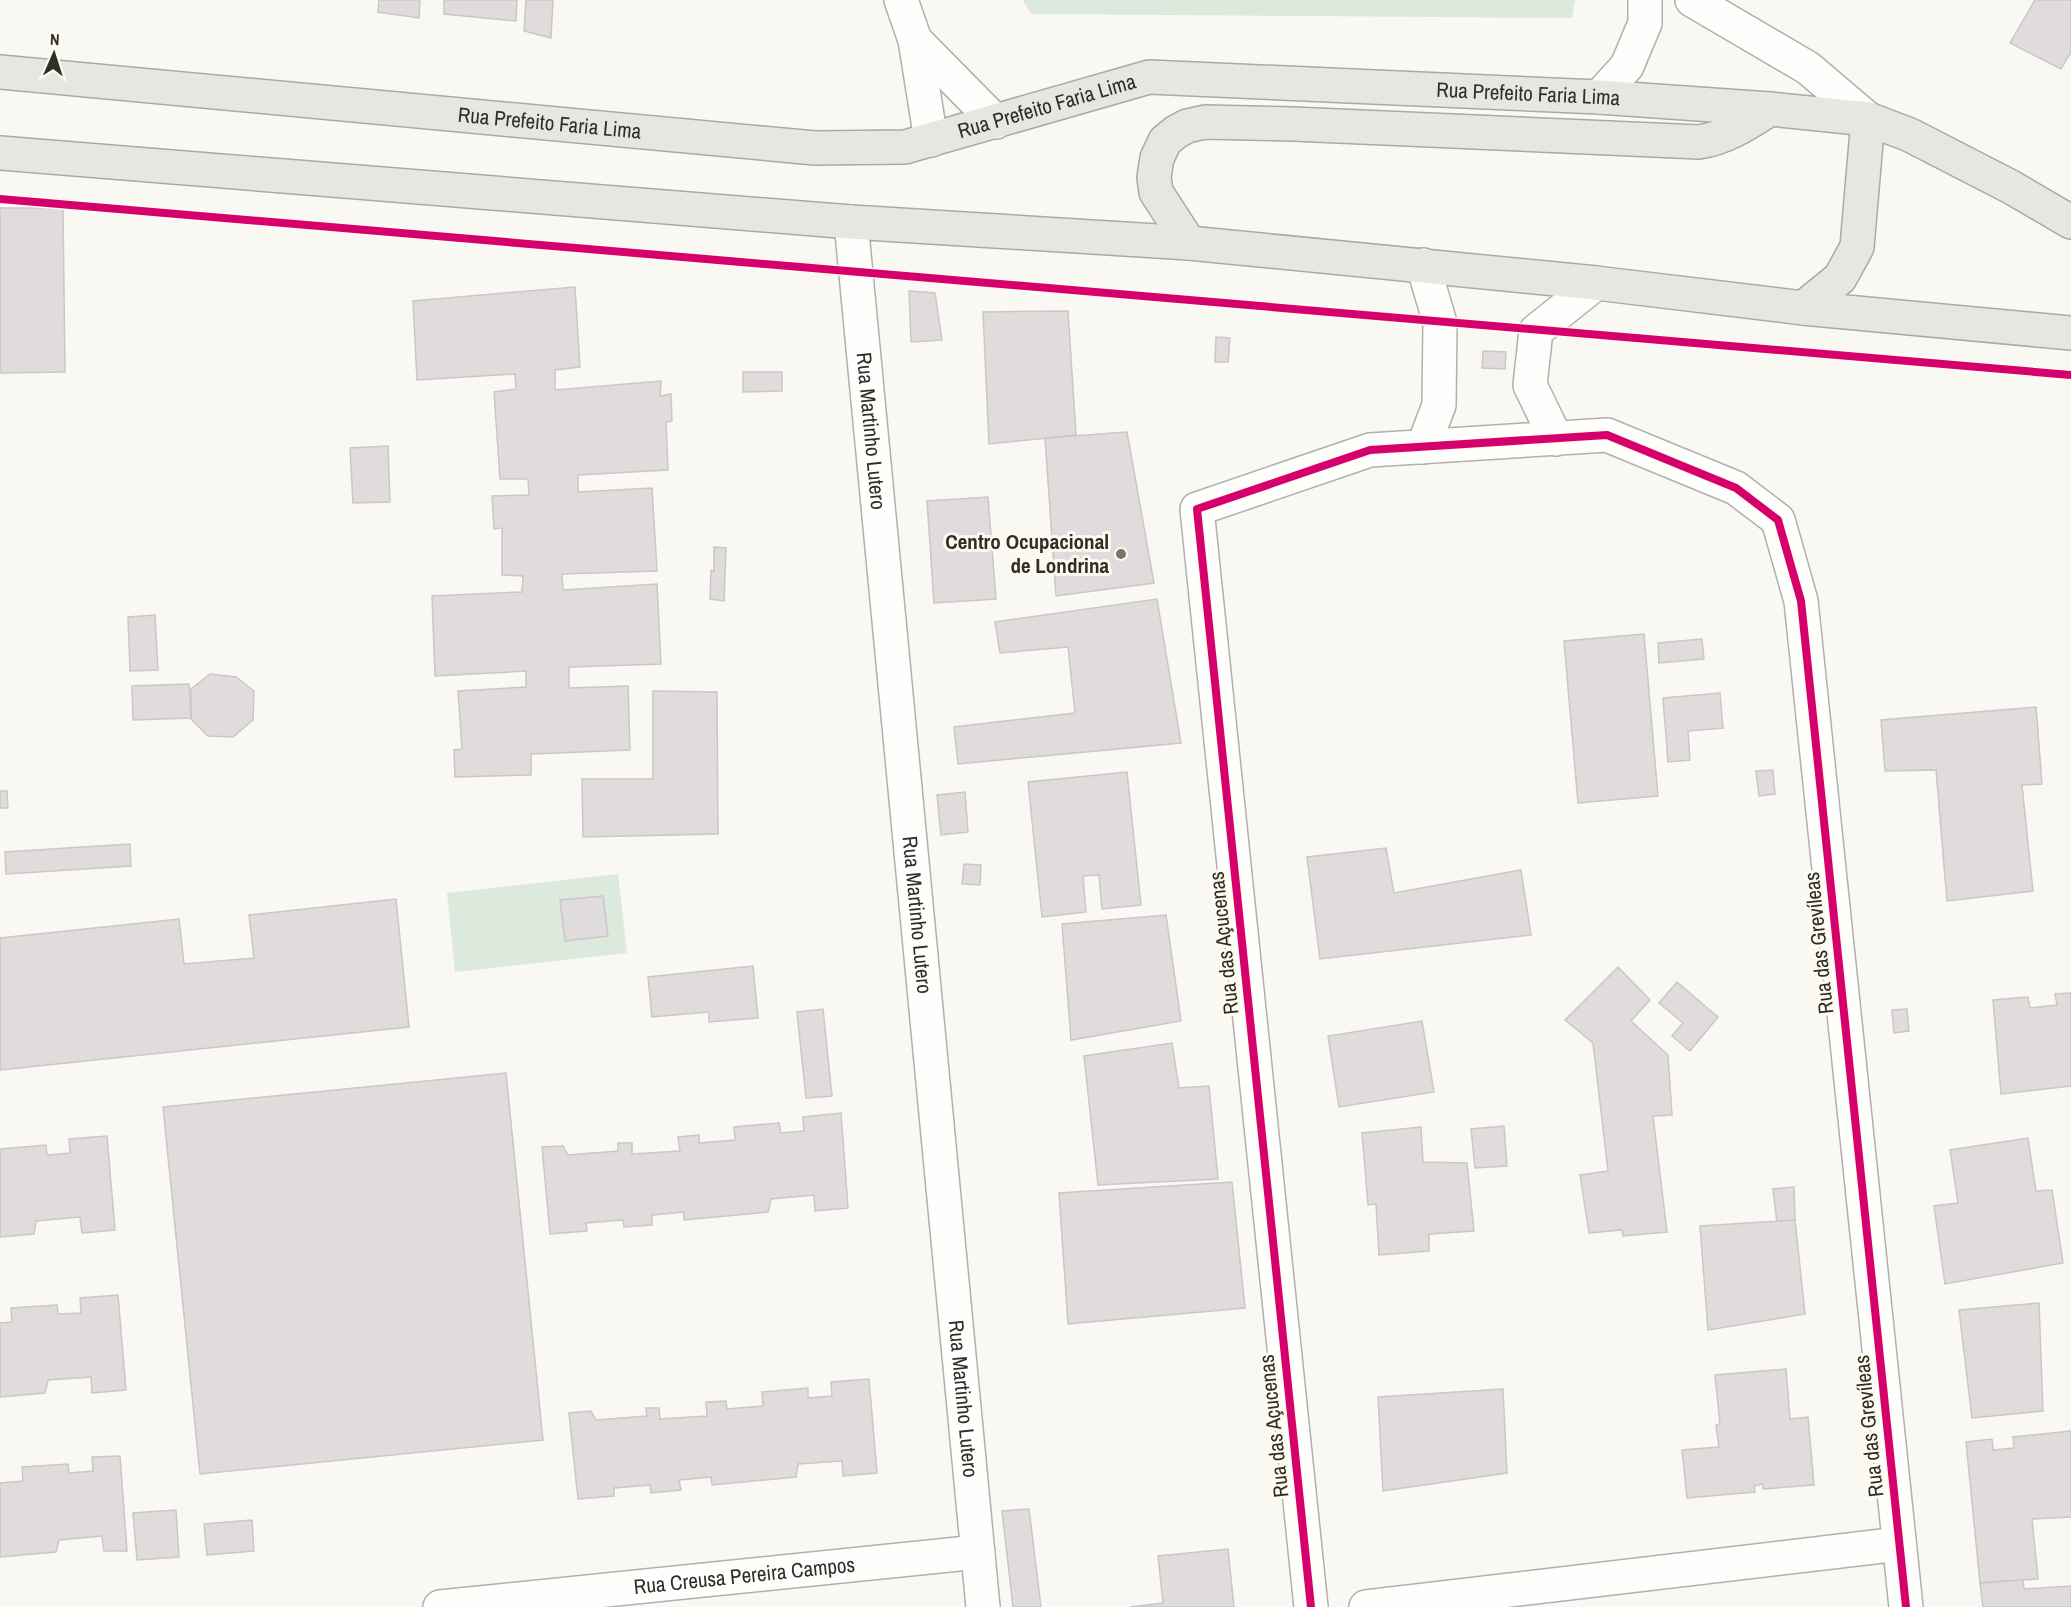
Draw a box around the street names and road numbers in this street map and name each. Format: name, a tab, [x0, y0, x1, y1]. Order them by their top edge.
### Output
street label: Rua Prefeito Faria Lima	[954, 66, 1139, 145]
street label: Rua Prefeito Faria Lima	[1436, 75, 1622, 112]
street label: Rua Prefeito Faria Lima	[457, 100, 643, 146]
street label: Rua Martinho Lutero	[849, 351, 893, 511]
street label: Rua Martinho Lutero	[896, 835, 939, 995]
street label: Rua das Açucenas	[1202, 870, 1245, 1016]
street label: Rua das Grevíleas	[1797, 871, 1840, 1015]
street label: Rua Martinho Lutero	[942, 1319, 986, 1479]
street label: Rua das Açucenas	[1252, 1353, 1295, 1499]
street label: Rua das Grevíleas	[1847, 1354, 1890, 1498]
street label: Rua Creusa Pereira Campos	[632, 1550, 856, 1601]

